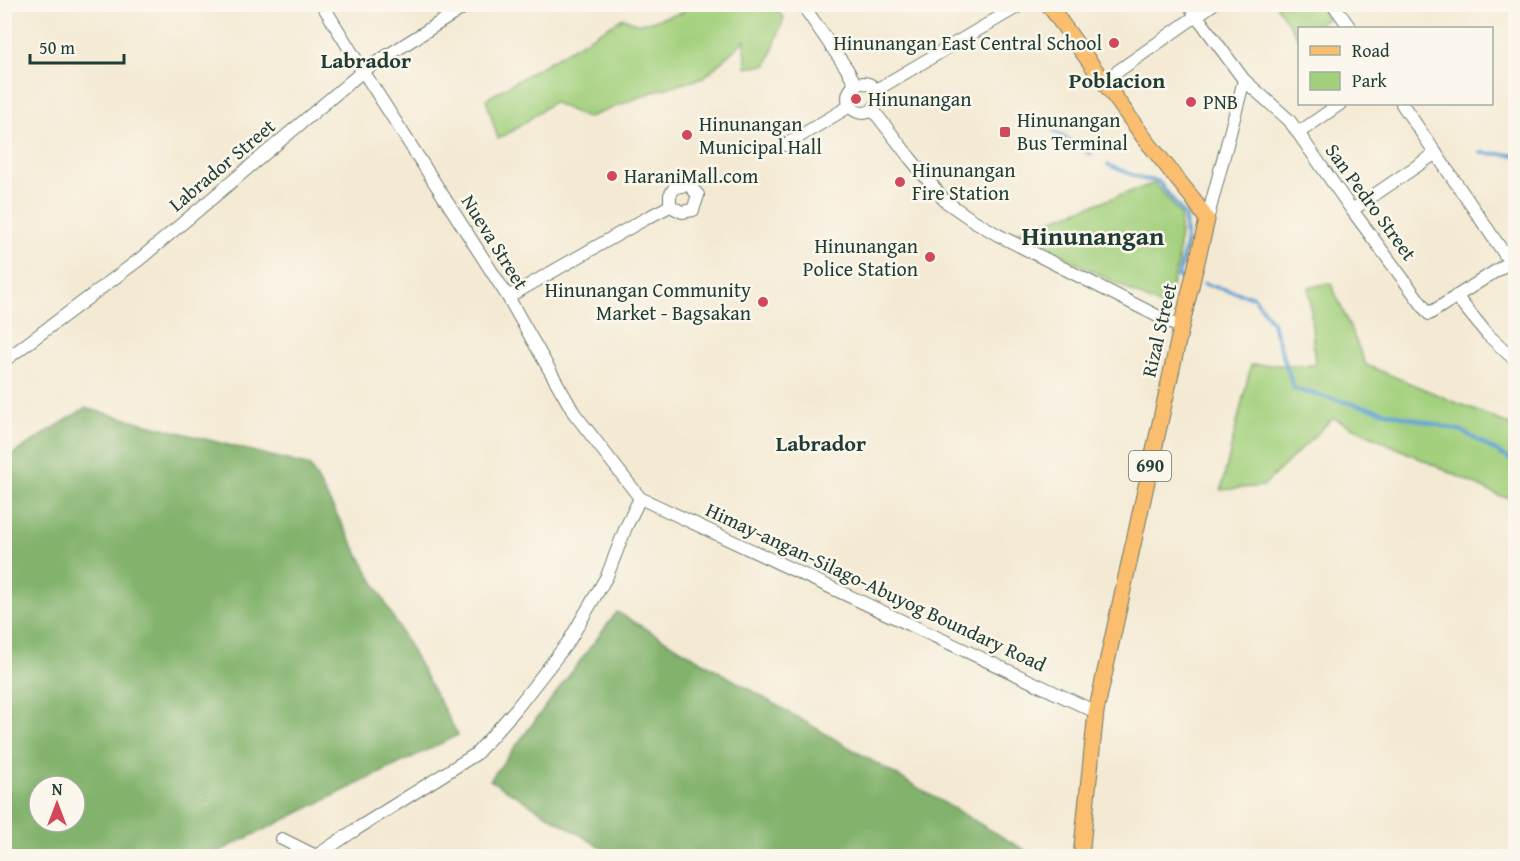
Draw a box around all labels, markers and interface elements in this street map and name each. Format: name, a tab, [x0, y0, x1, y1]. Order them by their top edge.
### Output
scale bar	[30, 27, 124, 65]
legend	[1298, 27, 1493, 105]
place label: Hinunangan East Central School	[833, 28, 1102, 57]
text: 50 m	[39, 34, 75, 61]
marker: Hinunangan East Central School	[1107, 36, 1121, 50]
text: Road	[1352, 37, 1390, 64]
district label: Labrador	[321, 44, 411, 76]
district label: Poblacion	[1069, 64, 1165, 96]
text: Park	[1352, 67, 1388, 94]
place label: Hinunangan	[868, 84, 972, 113]
place label: PNB	[1203, 87, 1238, 116]
marker: Hinunangan	[849, 92, 863, 106]
marker: PNB	[1184, 95, 1198, 109]
place label: Hinunangan Bus Terminal	[1017, 105, 1128, 157]
place label: Hinunangan Municipal Hall	[699, 109, 822, 161]
street label: Labrador Street	[162, 111, 281, 218]
marker: Hinunangan Bus Terminal	[998, 125, 1012, 139]
marker: Hinunangan Municipal Hall	[680, 128, 694, 142]
street label: San Pedro Street	[1319, 137, 1424, 266]
place label: Hinunangan Fire Station	[912, 155, 1016, 207]
place label: HaraniMall.com	[624, 161, 759, 190]
marker: HaraniMall.com	[605, 169, 619, 183]
marker: Hinunangan Fire Station	[893, 175, 907, 189]
street label: Nueva Street	[455, 189, 536, 295]
district label: Hinunangan	[1022, 216, 1165, 255]
place label: Hinunangan Police Station	[803, 231, 918, 283]
marker: Hinunangan Police Station	[923, 250, 937, 264]
place label: Hinunangan Community Market - Bagsakan	[545, 275, 751, 327]
street label: Rizal Street	[1134, 280, 1183, 380]
marker: Hinunangan Community Market - Bagsakan	[756, 295, 770, 309]
district label: Labrador	[776, 427, 866, 459]
road number: 690	[1129, 451, 1171, 481]
street label: Himay-angan-Silago-Abuyog Boundary Road	[701, 495, 1052, 679]
north arrow	[27, 774, 87, 834]
text: N	[52, 777, 63, 801]

